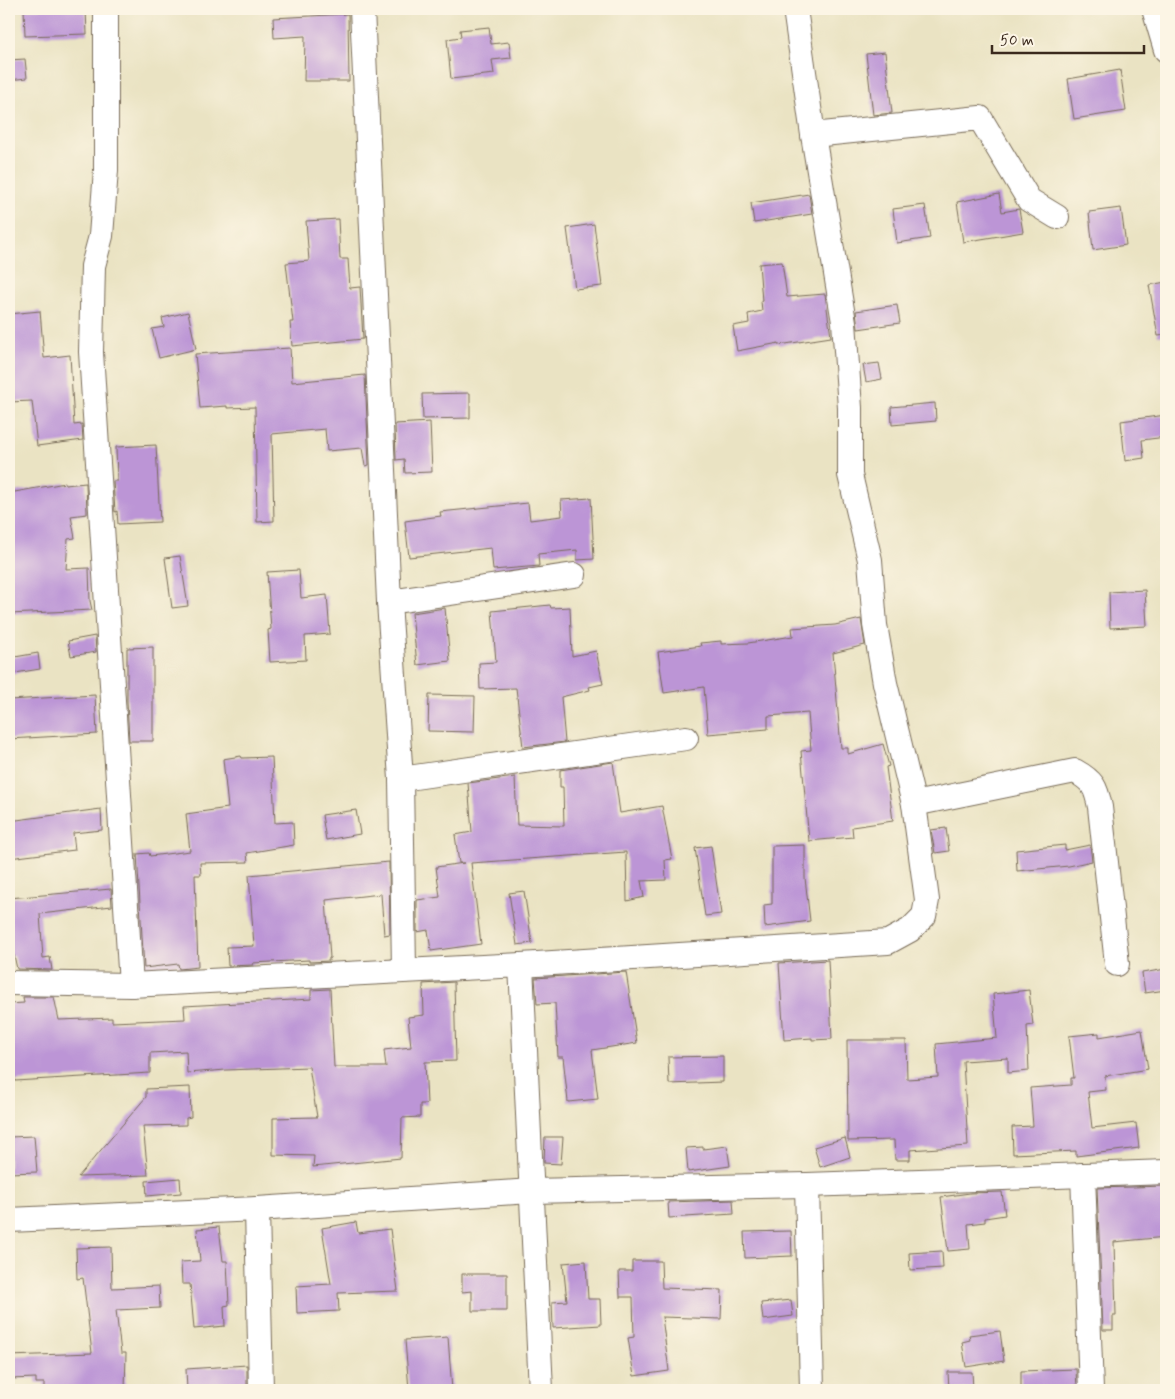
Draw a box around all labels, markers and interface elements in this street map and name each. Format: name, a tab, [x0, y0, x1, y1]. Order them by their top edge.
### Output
scale bar	[992, 22, 1145, 54]
text: 50 m	[1000, 31, 1034, 51]

